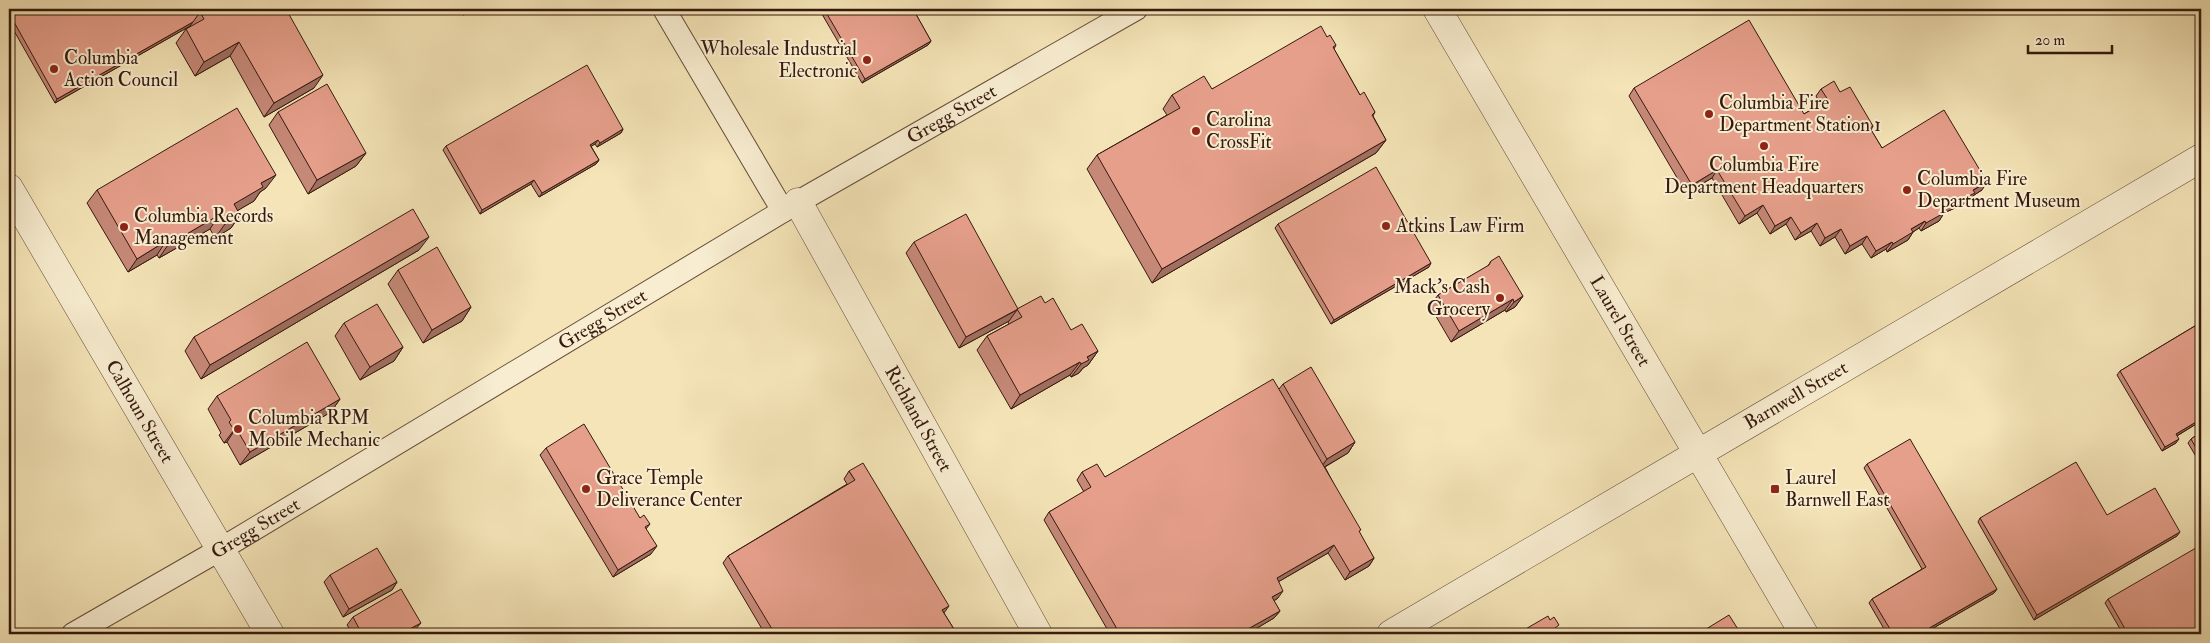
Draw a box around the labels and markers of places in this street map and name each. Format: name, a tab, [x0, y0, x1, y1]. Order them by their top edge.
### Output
place label: Wholesale Industrial Electronic	[700, 37, 857, 83]
place label: Columbia Action Council	[63, 46, 178, 92]
marker: Wholesale Industrial Electronic	[861, 54, 873, 66]
marker: Columbia Action Council	[48, 63, 60, 75]
place label: Columbia Fire Department Station 1	[1719, 91, 1881, 138]
place label: Carolina CrossFit	[1206, 108, 1272, 154]
marker: Columbia Fire Department Station 1	[1703, 108, 1715, 120]
marker: Carolina CrossFit	[1190, 125, 1202, 137]
marker: Columbia Fire Department Headquarters	[1758, 140, 1770, 152]
place label: Columbia Fire Department Headquarters	[1664, 153, 1864, 200]
place label: Columbia Fire Department Museum	[1917, 167, 2081, 214]
marker: Columbia Fire Department Museum	[1901, 184, 1913, 196]
place label: Columbia Records Management	[134, 204, 273, 250]
place label: Atkins Law Firm	[1395, 214, 1525, 238]
marker: Atkins Law Firm	[1380, 220, 1392, 232]
marker: Columbia Records Management	[118, 221, 130, 233]
place label: Mack's Cash Grocery	[1394, 275, 1491, 321]
marker: Mack's Cash Grocery	[1494, 292, 1506, 304]
place label: Columbia RPM Mobile Mechanic	[248, 406, 380, 452]
marker: Columbia RPM Mobile Mechanic	[232, 423, 244, 435]
place label: Grace Temple Deliverance Center	[596, 466, 742, 512]
place label: Laurel Barnwell East	[1785, 466, 1889, 512]
marker: Grace Temple Deliverance Center	[580, 483, 592, 495]
marker: Laurel Barnwell East	[1769, 483, 1781, 495]

